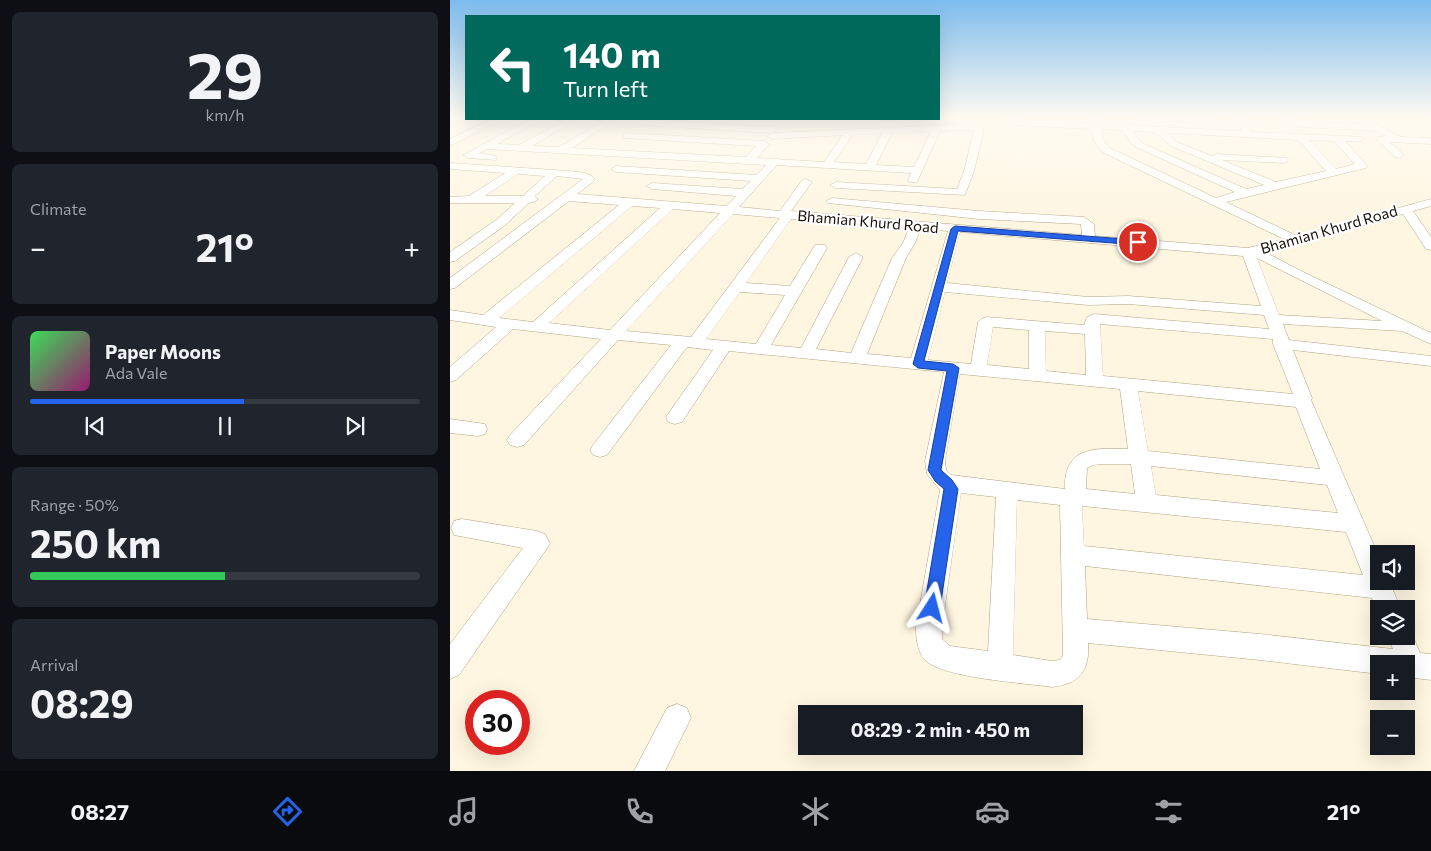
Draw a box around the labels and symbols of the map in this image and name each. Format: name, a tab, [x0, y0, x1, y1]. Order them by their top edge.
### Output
street label: Bhamian Khurd Road	[1258, 201, 1399, 257]
street label: Bhamian Khurd Road	[797, 206, 939, 236]
pin	[1117, 221, 1159, 263]
position arrow	[905, 581, 957, 633]
speed limit sign: 30	[465, 690, 530, 755]

